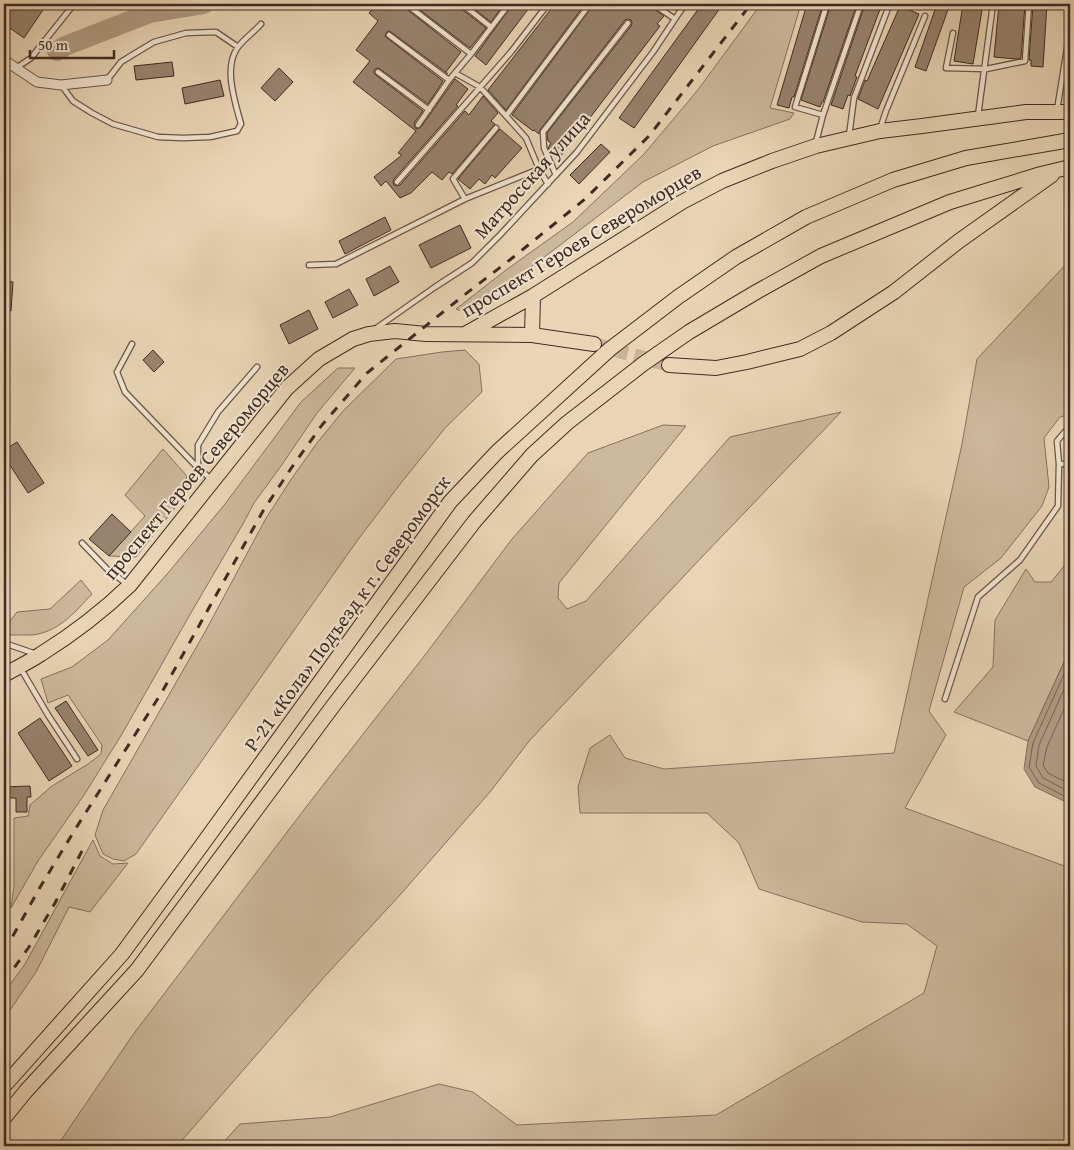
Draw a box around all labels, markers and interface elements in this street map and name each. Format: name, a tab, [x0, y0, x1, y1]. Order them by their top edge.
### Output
scale bar	[30, 28, 114, 60]
text: 50 m	[38, 34, 69, 55]
street label: Матросская улица	[467, 104, 597, 245]
street label: проспект Героев Североморцев	[455, 157, 707, 324]
street label: проспект Героев Североморцев	[96, 356, 295, 586]
street label: Р-21 «Кола» Подъезд к г. Североморск	[236, 468, 457, 757]

